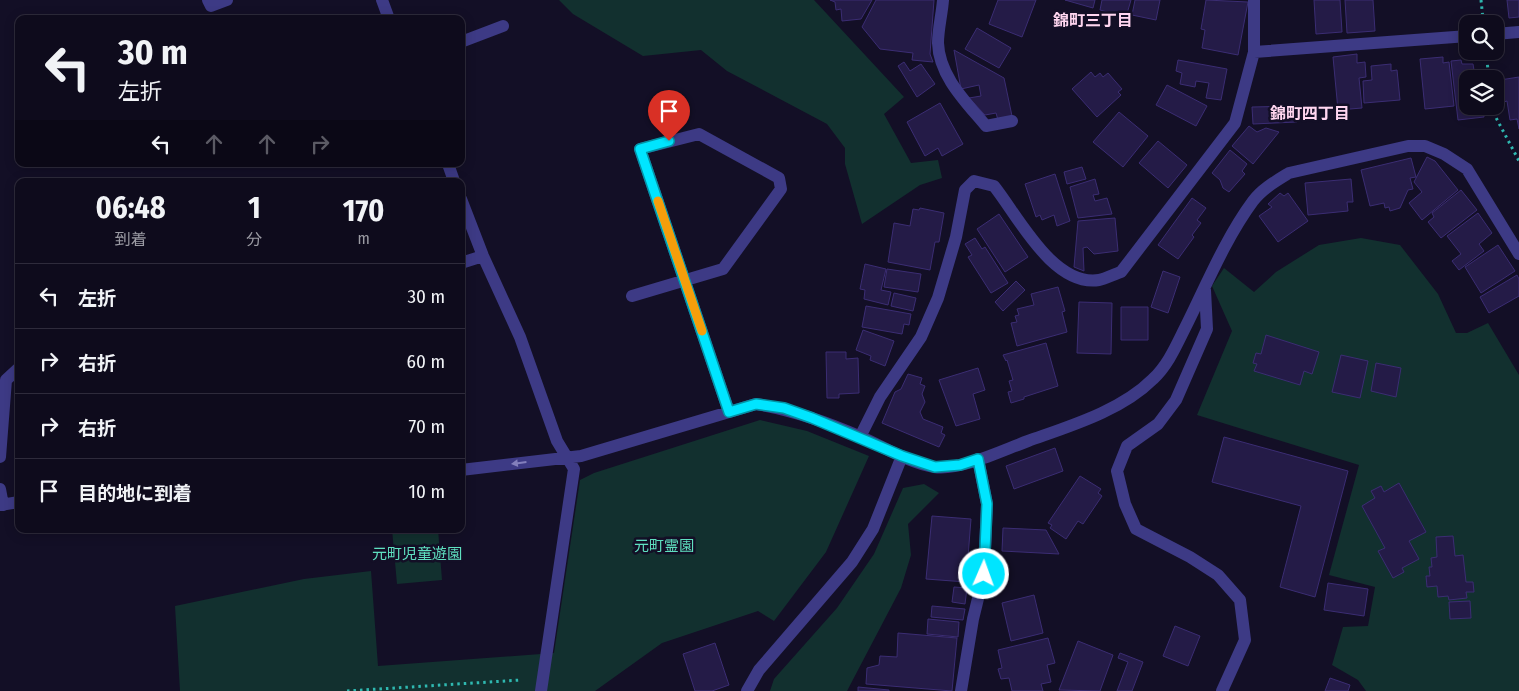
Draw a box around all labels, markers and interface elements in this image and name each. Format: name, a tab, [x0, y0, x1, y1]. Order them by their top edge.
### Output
district label: 錦町三丁目	[1053, 11, 1133, 30]
map controls	[1459, 15, 1504, 115]
button: search	[1459, 15, 1504, 60]
text: 30 m	[118, 31, 188, 73]
icon: left	[35, 35, 100, 100]
button: layers	[1459, 70, 1504, 115]
text: 左折	[118, 78, 162, 105]
pin	[648, 90, 690, 141]
icon: arrive	[655, 97, 683, 125]
district label: 錦町四丁目	[1270, 104, 1350, 123]
icon: left	[147, 130, 175, 158]
icon: ahead	[200, 130, 228, 158]
icon: ahead	[253, 130, 281, 158]
icon: right	[306, 130, 334, 158]
text: 06:48	[96, 190, 166, 226]
text: 1	[248, 190, 261, 226]
text: 170	[343, 193, 384, 229]
text: m	[357, 229, 370, 248]
text: 到着	[115, 230, 147, 249]
text: 分	[246, 230, 262, 249]
icon: left	[35, 282, 63, 310]
text: 30 m	[407, 285, 445, 308]
text: 左折	[78, 287, 116, 310]
icon: right	[35, 347, 63, 375]
text: 60 m	[407, 350, 445, 373]
text: 右折	[78, 352, 116, 375]
icon: right	[35, 412, 63, 440]
text: 70 m	[409, 415, 445, 438]
text: 右折	[78, 417, 116, 440]
one-way arrow	[511, 459, 527, 467]
icon: arrive	[35, 477, 63, 505]
text: 10 m	[409, 480, 445, 503]
text: 目的地に到着	[78, 482, 192, 505]
park label: 元町霊園	[634, 537, 694, 555]
park label: 元町児童遊園	[372, 545, 462, 563]
position arrow	[957, 547, 1009, 599]

